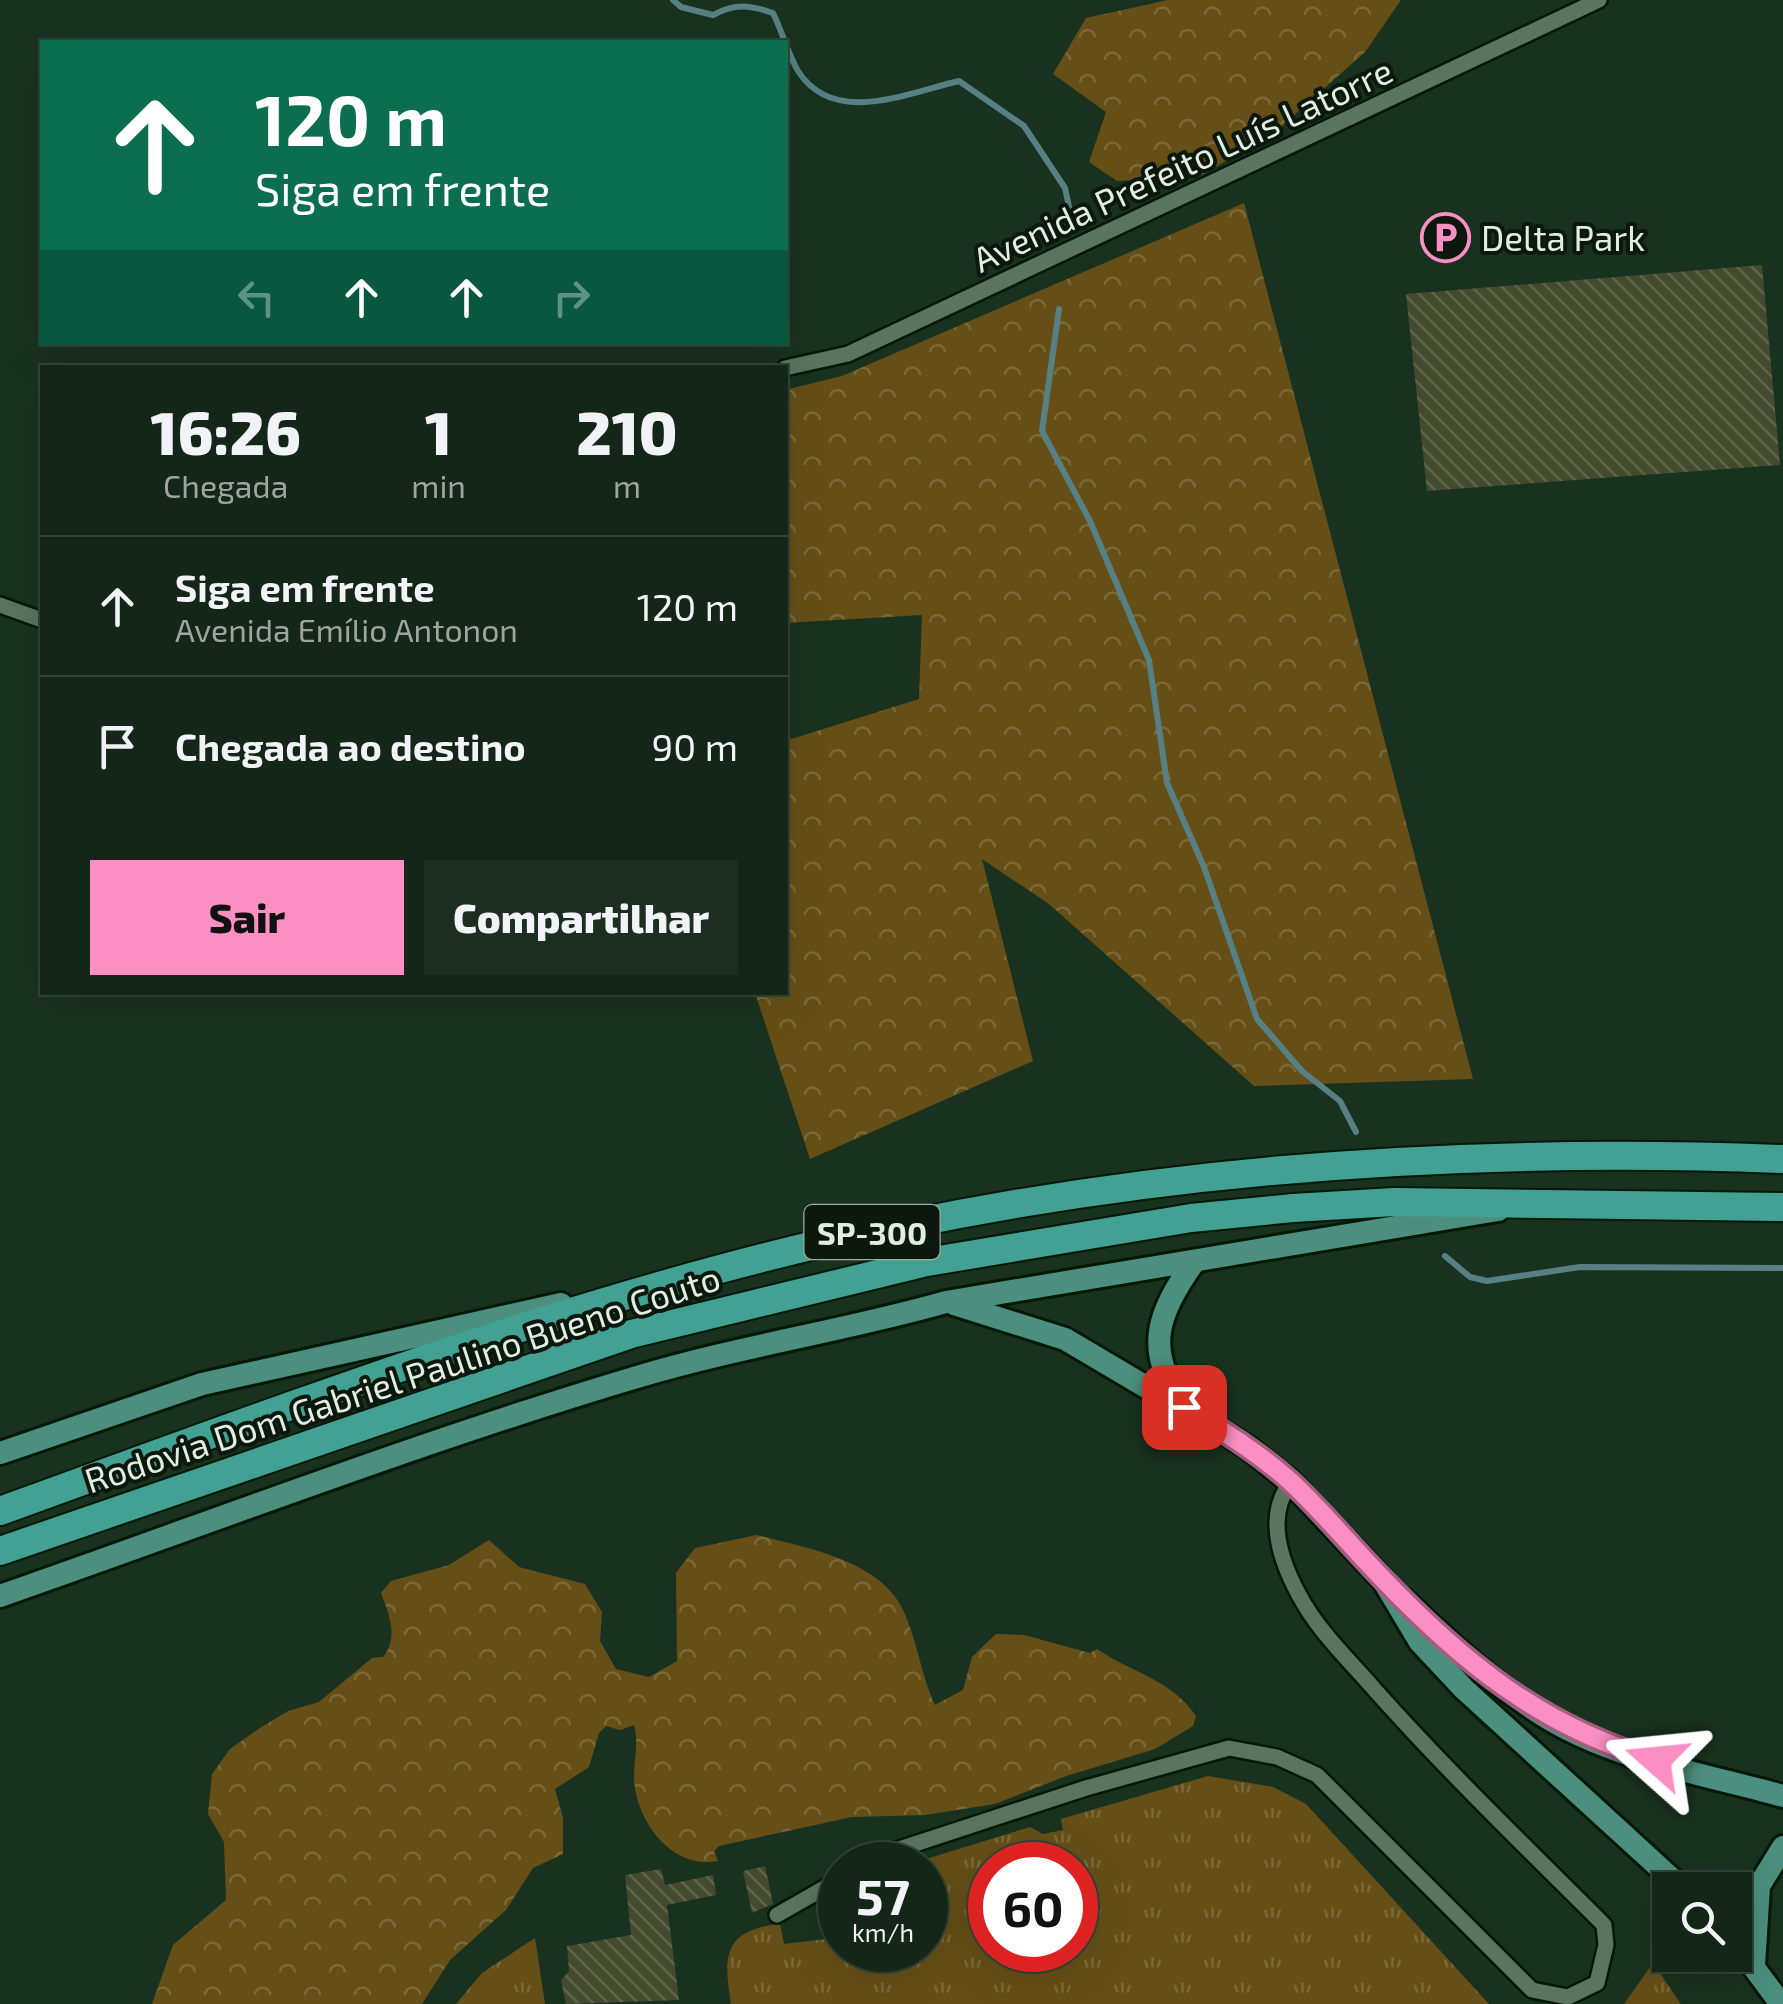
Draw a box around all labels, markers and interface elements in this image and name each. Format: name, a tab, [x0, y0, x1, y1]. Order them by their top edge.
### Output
street label: Avenida Prefeito Luís Latorre	[966, 48, 1398, 280]
text: 120 m	[255, 76, 447, 160]
icon: ahead	[90, 80, 220, 210]
text: Siga em frente	[255, 161, 550, 215]
parking icon: Delta Park	[1420, 211, 1472, 263]
place label: Delta Park	[1481, 216, 1645, 258]
icon: left	[229, 270, 284, 325]
icon: ahead	[334, 270, 389, 325]
icon: ahead	[439, 270, 494, 325]
icon: right	[544, 270, 599, 325]
text: 16:26	[150, 395, 301, 467]
text: 1	[425, 395, 452, 467]
text: 210	[576, 395, 678, 467]
text: Chegada	[163, 466, 288, 504]
text: min	[411, 466, 466, 504]
text: m	[613, 466, 641, 504]
text: Siga em frente	[175, 564, 435, 610]
icon: ahead	[90, 579, 145, 634]
text: 120 m	[637, 583, 738, 629]
text: Avenida Emílio Antonon	[175, 610, 518, 648]
icon: arrive	[90, 719, 145, 774]
text: Chegada ao destino	[175, 723, 526, 769]
text: 90 m	[652, 723, 738, 769]
button: Sair	[90, 860, 404, 975]
button: Compartilhar	[424, 860, 738, 975]
road number: SP-300	[804, 1205, 940, 1259]
street label: Rodovia Dom Gabriel Paulino Bueno Couto	[79, 1255, 725, 1501]
pin	[1142, 1365, 1227, 1450]
icon: arrive	[1157, 1380, 1212, 1435]
position arrow	[1604, 1708, 1708, 1812]
speed limit sign: 60	[968, 1842, 1098, 1972]
text: 57	[856, 1865, 910, 1925]
map controls	[1652, 1872, 1752, 1972]
button: search	[1652, 1872, 1752, 1972]
text: km/h	[852, 1917, 914, 1947]

